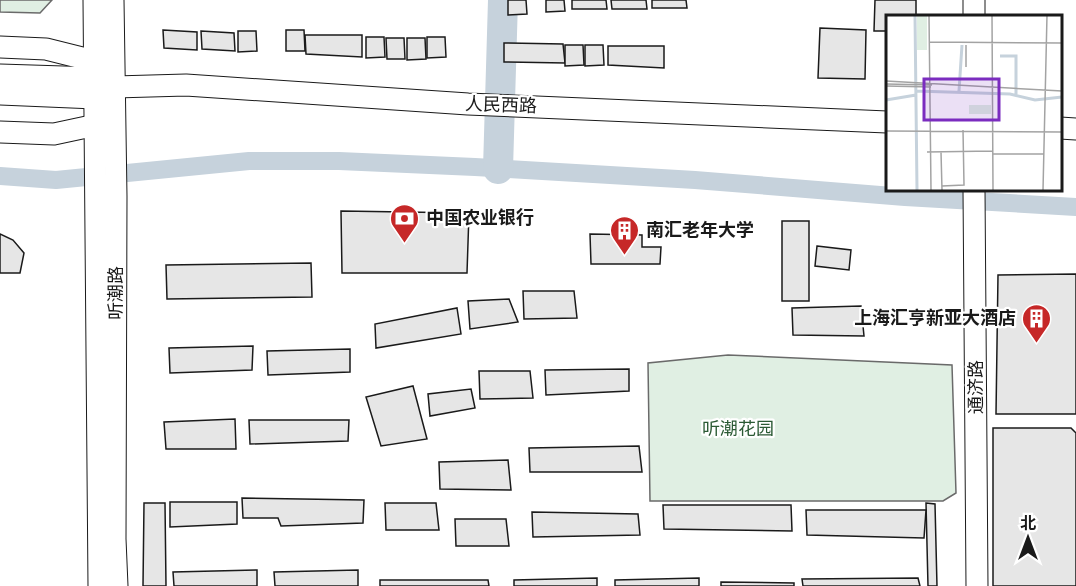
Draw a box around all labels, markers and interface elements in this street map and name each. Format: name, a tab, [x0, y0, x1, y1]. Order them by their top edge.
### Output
inset map	[886, 15, 1061, 190]
street label: 人民西路	[465, 92, 537, 118]
bank icon: 中国农业银行	[389, 202, 421, 244]
place label: 中国农业银行	[426, 206, 534, 230]
building icon: 南汇老年大学	[609, 214, 641, 256]
place label: 南汇老年大学	[646, 218, 754, 242]
street label: 听潮路	[104, 266, 128, 320]
building icon: 上海汇亨新亚大酒店	[1021, 302, 1053, 344]
place label: 上海汇亨新亚大酒店	[854, 306, 1016, 330]
street label: 通济路	[964, 360, 988, 414]
park label: 听潮花园	[702, 417, 774, 441]
north arrow	[998, 508, 1058, 568]
text: 北	[1020, 513, 1036, 535]

